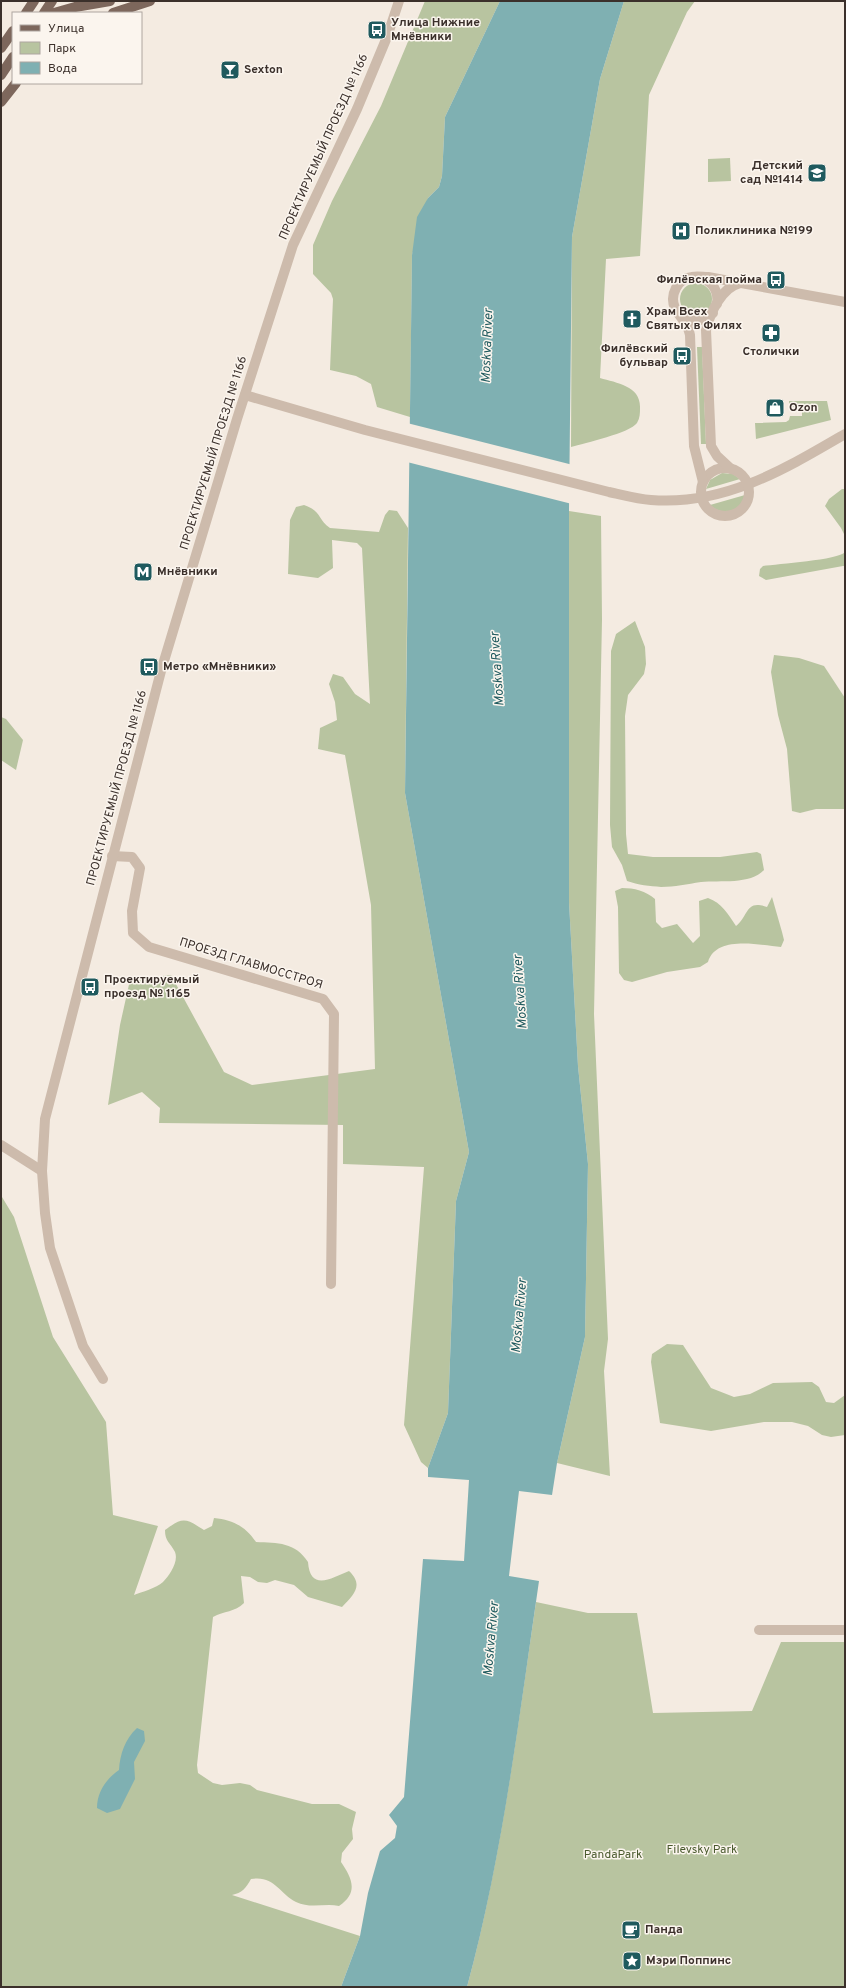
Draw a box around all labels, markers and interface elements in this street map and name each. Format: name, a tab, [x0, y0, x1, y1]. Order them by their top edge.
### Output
legend	[12, 12, 142, 84]
place label: Улица Нижние Мнёвники	[391, 15, 480, 45]
bus stop icon: Улица Нижние Мнёвники	[366, 19, 388, 41]
text: Улица	[48, 21, 84, 37]
text: Парк	[48, 41, 76, 57]
street label: ПРОЕКТИРУЕМЫЙ ПРОЕЗД № 1166	[276, 52, 372, 242]
bar icon: Sexton	[219, 59, 241, 81]
text: Вода	[48, 61, 77, 77]
place label: Sexton	[244, 62, 283, 78]
place label: Детский сад №1414	[740, 158, 803, 188]
school or university icon: Детский сад №1414	[806, 162, 828, 184]
hospital icon: Поликлиника №199	[670, 220, 692, 242]
place label: Поликлиника №199	[695, 223, 813, 239]
bus stop icon: Филёвская пойма	[765, 269, 787, 291]
place label: Филёвская пойма	[657, 272, 762, 288]
place label: Храм Всех Святых в Филях	[646, 304, 742, 334]
water label: Moskva River	[479, 307, 497, 384]
church icon: Храм Всех Святых в Филях	[621, 308, 643, 330]
pharmacy icon: Столички	[760, 322, 782, 344]
place label: Филёвский бульвар	[601, 341, 668, 371]
place label: Столички	[742, 344, 800, 360]
bus stop icon: Филёвский бульвар	[671, 345, 693, 367]
street label: ПРОЕКТИРУЕМЫЙ ПРОЕЗД № 1166	[177, 354, 251, 552]
shop icon: Ozon	[764, 397, 786, 419]
place label: Ozon	[789, 400, 818, 416]
metro station icon: Мнёвники	[132, 561, 154, 583]
place label: Мнёвники	[157, 564, 218, 580]
water label: Moskva River	[487, 630, 509, 707]
bus stop icon: Метро «Мнёвники»	[138, 656, 160, 678]
place label: Метро «Мнёвники»	[163, 659, 277, 675]
street label: ПРОЕКТИРУЕМЫЙ ПРОЕЗД № 1166	[83, 688, 151, 888]
street label: ПРОЕЗД ГЛАВМОССТРОЯ	[177, 935, 325, 993]
water label: Moskva River	[510, 953, 532, 1030]
place label: Проектируемый проезд № 1165	[104, 972, 199, 1002]
bus stop icon: Проектируемый проезд № 1165	[79, 976, 101, 998]
water label: Moskva River	[509, 1277, 531, 1354]
water label: Moskva River	[481, 1600, 503, 1677]
park label: Filevsky Park	[667, 1842, 737, 1858]
park label: PandaPark	[584, 1847, 642, 1863]
cafe icon: Панда	[620, 1919, 642, 1941]
place label: Панда	[645, 1922, 683, 1938]
place icon: Мэри Поппинс	[621, 1950, 643, 1972]
place label: Мэри Поппинс	[646, 1953, 731, 1969]

